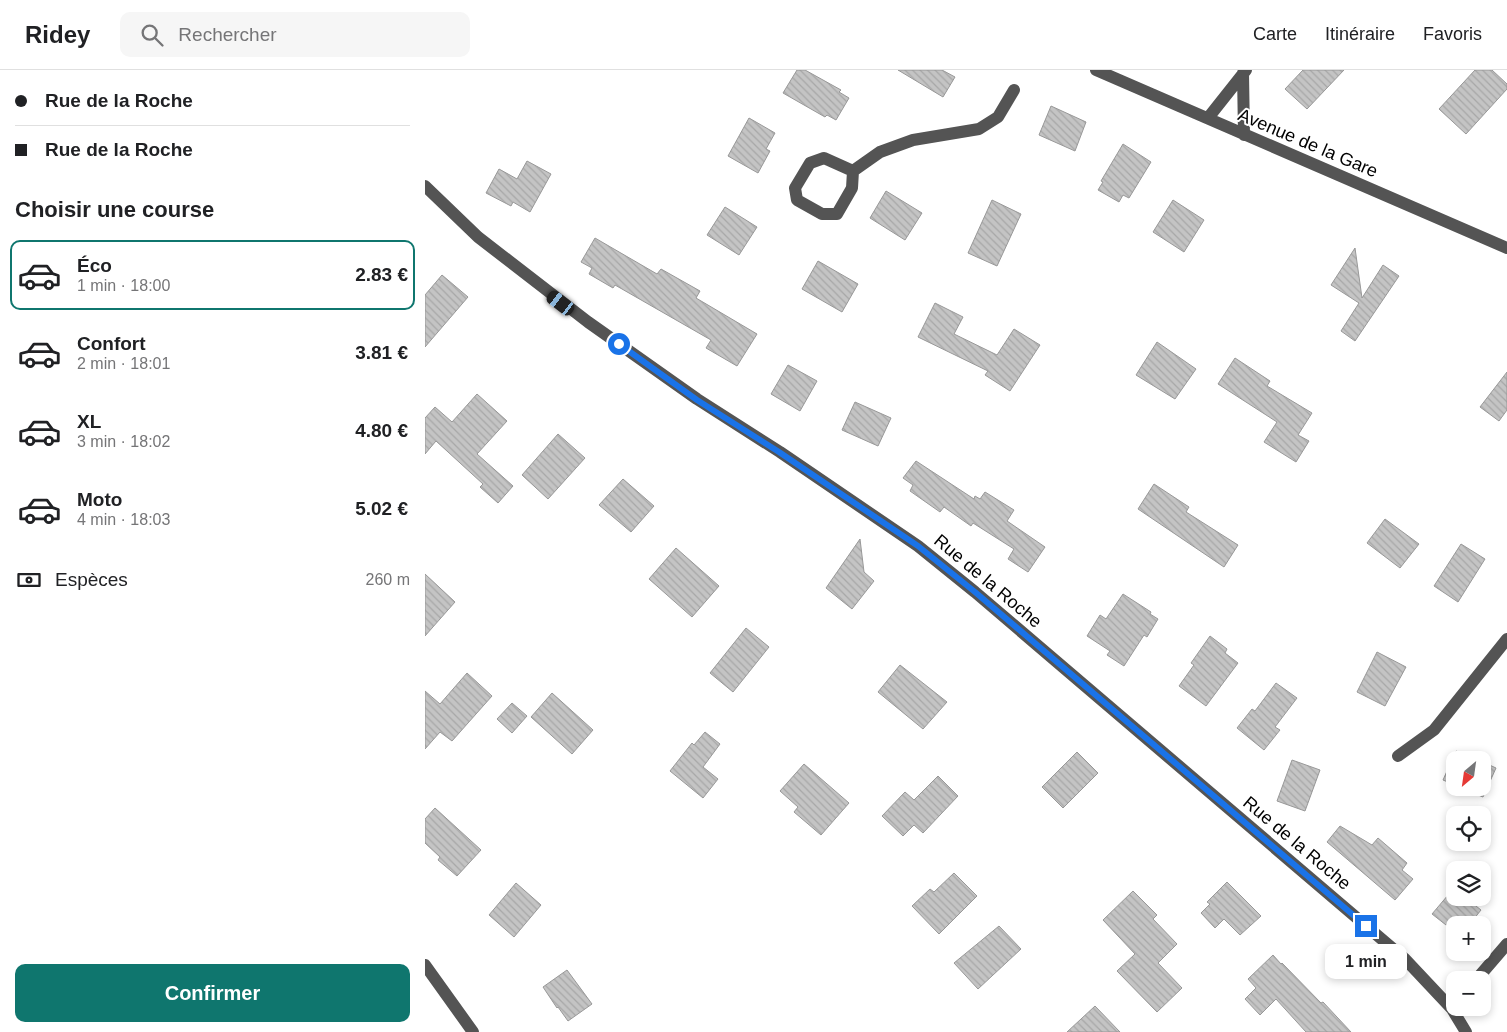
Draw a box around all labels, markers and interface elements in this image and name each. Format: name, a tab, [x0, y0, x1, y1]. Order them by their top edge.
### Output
search box	[120, 12, 470, 57]
text: Ridey	[25, 21, 90, 48]
icon: search	[138, 21, 166, 49]
text: Rechercher	[178, 24, 277, 45]
text: Carte	[1253, 24, 1297, 44]
text: Itinéraire	[1325, 24, 1395, 44]
text: Favoris	[1423, 24, 1482, 44]
text: Rue de la Roche	[45, 90, 193, 111]
street label: Avenue de la Gare	[1235, 105, 1381, 181]
text: Rue de la Roche	[45, 139, 193, 160]
text: Choisir une course	[15, 197, 214, 222]
icon: car	[17, 253, 62, 298]
text: Éco	[77, 255, 112, 276]
text: 2.83 €	[355, 264, 408, 285]
text: 1 min · 18:00	[77, 277, 170, 294]
car	[544, 288, 577, 318]
icon: car	[17, 331, 62, 376]
text: Confort	[77, 333, 146, 354]
route start	[608, 333, 630, 355]
text: 3.81 €	[355, 342, 408, 363]
text: 2 min · 18:01	[77, 355, 170, 372]
icon: car	[17, 409, 62, 454]
text: XL	[77, 411, 101, 432]
text: 4.80 €	[355, 420, 408, 441]
text: 3 min · 18:02	[77, 433, 170, 450]
icon: car	[17, 487, 62, 532]
text: Moto	[77, 489, 122, 510]
text: 5.02 €	[355, 498, 408, 519]
text: 4 min · 18:03	[77, 511, 170, 528]
street label: Rue de la Roche	[930, 530, 1046, 632]
icon: cash	[15, 566, 43, 594]
text: Espèces	[55, 569, 128, 590]
text: 260 m	[366, 571, 410, 588]
north arrow	[1446, 751, 1491, 796]
map controls	[1446, 751, 1491, 1016]
street label: Rue de la Roche	[1239, 792, 1355, 894]
button: locate	[1446, 806, 1491, 851]
button: layers	[1446, 861, 1491, 906]
route end	[1355, 915, 1377, 937]
button: +	[1446, 916, 1491, 961]
callout: 1 min	[1325, 944, 1407, 978]
text: 1 min	[1345, 953, 1387, 970]
button: Confirmer	[15, 964, 410, 1022]
button: −	[1446, 971, 1491, 1016]

